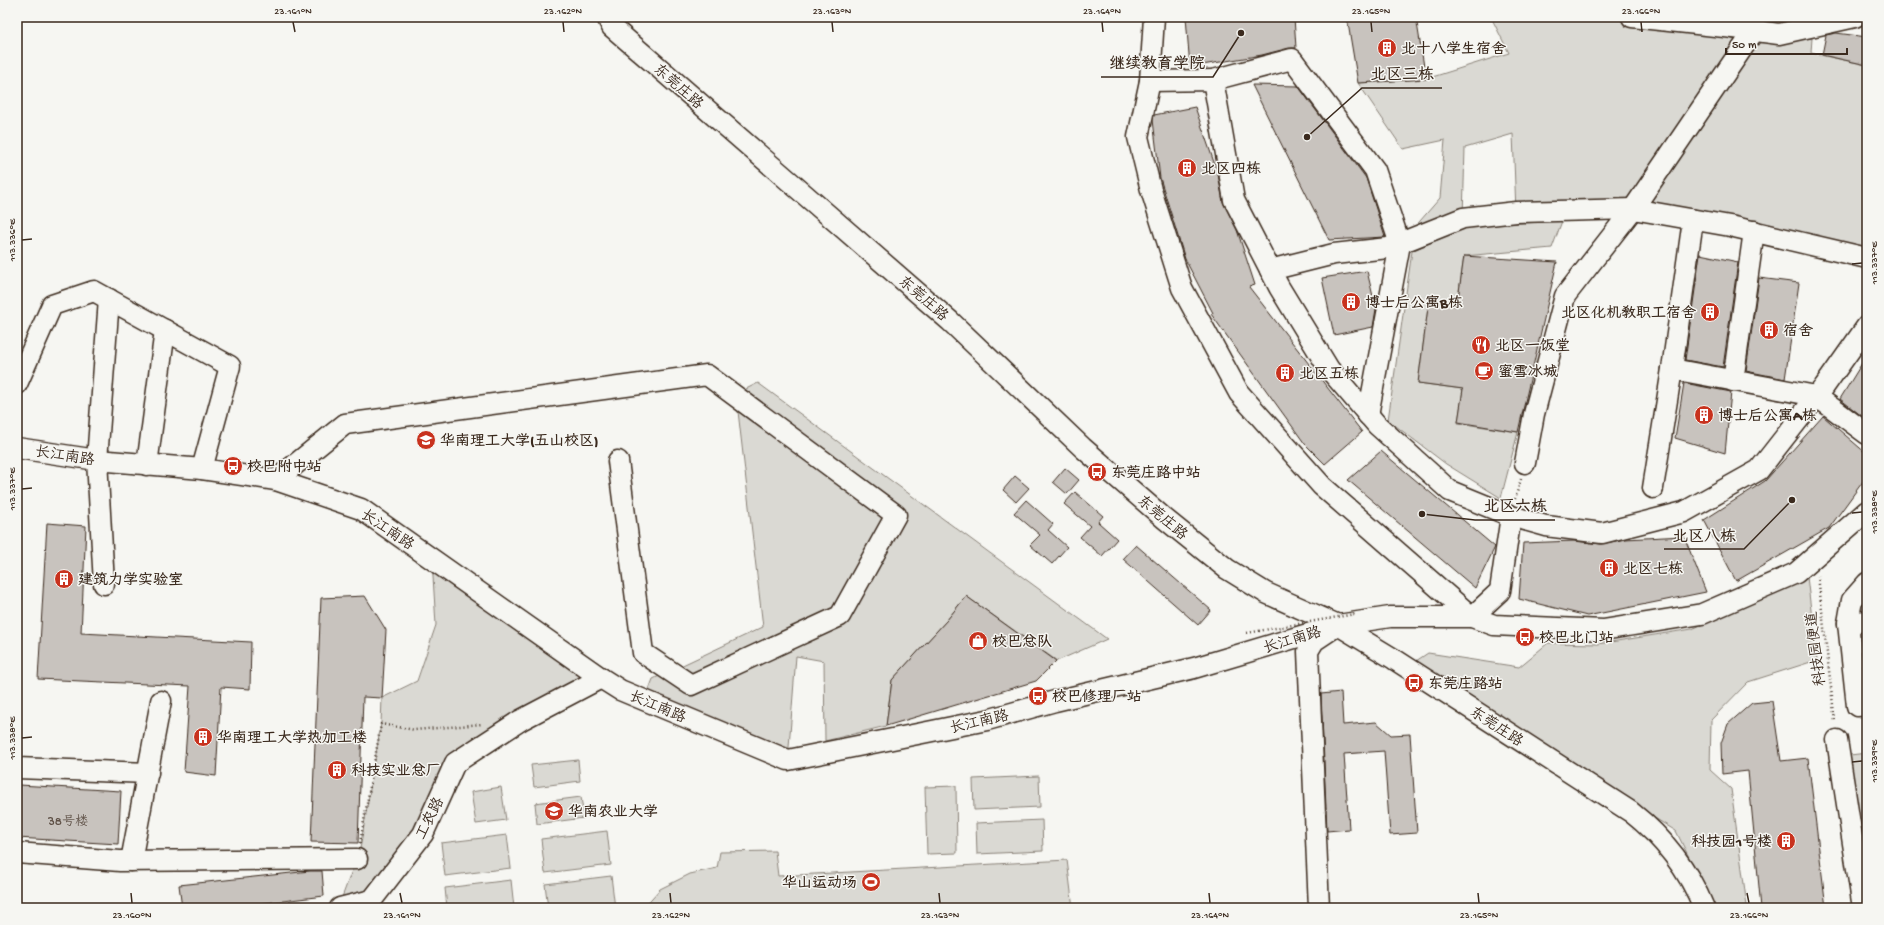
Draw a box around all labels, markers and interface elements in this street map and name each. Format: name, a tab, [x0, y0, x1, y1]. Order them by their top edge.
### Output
text: 23.161°N	[274, 6, 312, 18]
text: 23.162°N	[544, 6, 583, 18]
text: 23.163°N	[813, 6, 852, 18]
text: 23.164°N	[1083, 6, 1122, 18]
text: 23.165°N	[1352, 6, 1391, 18]
text: 23.166°N	[1622, 6, 1661, 18]
scale bar	[1726, 30, 1847, 56]
building icon: 北十八学生宿舍	[1376, 37, 1398, 59]
text: 50 m	[1732, 39, 1757, 53]
place label: 北十八学生宿舍	[1401, 41, 1506, 59]
callout: 继续教育学院	[1101, 49, 1213, 77]
text: 继续教育学院	[1109, 55, 1205, 75]
callout: 北区三栋	[1362, 60, 1442, 88]
street label: 东莞庄路	[649, 61, 706, 114]
text: 北区三栋	[1370, 66, 1434, 86]
building icon: 北区四栋	[1176, 157, 1198, 179]
place label: 北区四栋	[1201, 161, 1261, 179]
text: 113.336°E	[7, 218, 19, 262]
text: 113.337°E	[1869, 241, 1881, 285]
street label: 东莞庄路	[894, 273, 951, 326]
building icon: 博士后公寓B栋	[1340, 291, 1362, 313]
place label: 博士后公寓B栋	[1365, 294, 1463, 313]
building icon: 北区化机教职工宿舍	[1699, 301, 1721, 323]
place label: 北区化机教职工宿舍	[1561, 305, 1696, 323]
building icon: 宿舍	[1758, 319, 1780, 341]
place label: 宿舍	[1783, 323, 1813, 341]
restaurant icon: 北区一饭堂	[1470, 334, 1492, 356]
place label: 北区一饭堂	[1495, 337, 1570, 356]
cafe icon: 蜜雪冰城	[1473, 360, 1495, 382]
building icon: 北区五栋	[1274, 362, 1296, 384]
place label: 蜜雪冰城	[1498, 364, 1558, 382]
place label: 北区五栋	[1299, 366, 1359, 384]
building icon: 博士后公寓A栋	[1693, 404, 1715, 426]
place label: 博士后公寓A栋	[1718, 407, 1817, 426]
school or university icon: 华南理工大学(五山校区)	[415, 429, 437, 451]
place label: 华南理工大学(五山校区)	[440, 433, 599, 451]
street label: 长江南路	[34, 442, 96, 471]
bus stop icon: 校巴附中站	[222, 455, 244, 477]
place label: 校巴附中站	[247, 459, 322, 477]
bus stop icon: 东莞庄路中站	[1086, 461, 1108, 483]
place label: 东莞庄路中站	[1111, 465, 1201, 483]
text: 113.337°E	[7, 467, 19, 511]
text: 113.338°E	[1869, 490, 1881, 535]
street label: 东莞庄路	[1133, 492, 1190, 545]
callout: 北区六栋	[1475, 492, 1555, 520]
text: 北区六栋	[1483, 498, 1547, 518]
street label: 长江南路	[357, 506, 417, 555]
callout: 北区八栋	[1664, 521, 1744, 549]
text: 北区八栋	[1672, 528, 1736, 548]
building icon: 北区七栋	[1598, 557, 1620, 579]
place label: 北区七栋	[1623, 561, 1683, 579]
building icon: 建筑力学实验室	[53, 568, 75, 590]
place label: 建筑力学实验室	[78, 572, 183, 590]
street label: 科技园便道	[1803, 610, 1830, 687]
street label: 长江南路	[1261, 623, 1324, 658]
bus stop icon: 校巴北门站	[1514, 626, 1536, 648]
shop icon: 校巴总队	[967, 630, 989, 652]
place label: 校巴北门站	[1539, 630, 1614, 648]
place label: 校巴总队	[992, 634, 1052, 652]
bus stop icon: 东莞庄路站	[1403, 672, 1425, 694]
place label: 东莞庄路站	[1428, 676, 1503, 694]
bus stop icon: 校巴修理厂站	[1027, 685, 1049, 707]
street label: 长江南路	[626, 687, 689, 728]
place label: 校巴修理厂站	[1052, 689, 1142, 707]
street label: 东莞庄路	[1466, 704, 1526, 752]
street label: 长江南路	[948, 706, 1011, 738]
text: 113.338°E	[7, 716, 19, 761]
building icon: 华南理工大学热加工楼	[192, 726, 214, 748]
place label: 华南理工大学热加工楼	[217, 730, 367, 748]
text: 113.339°E	[1869, 739, 1881, 783]
building icon: 科技实业总厂	[326, 759, 348, 781]
place label: 科技实业总厂	[351, 763, 441, 781]
street label: 工农路	[413, 795, 449, 843]
school or university icon: 华南农业大学	[543, 800, 565, 822]
place label: 华南农业大学	[568, 804, 658, 822]
house number: 38号楼	[47, 814, 88, 830]
building icon: 科技园1号楼	[1775, 830, 1797, 852]
place label: 科技园1号楼	[1691, 834, 1772, 852]
sports icon: 华山运动场	[860, 871, 882, 893]
place label: 华山运动场	[782, 875, 857, 893]
text: 23.160°N	[112, 910, 152, 922]
text: 23.161°N	[383, 910, 421, 922]
text: 23.162°N	[652, 910, 691, 922]
text: 23.163°N	[921, 910, 960, 922]
text: 23.164°N	[1191, 910, 1230, 922]
text: 23.165°N	[1460, 910, 1499, 922]
text: 23.166°N	[1730, 910, 1769, 922]

